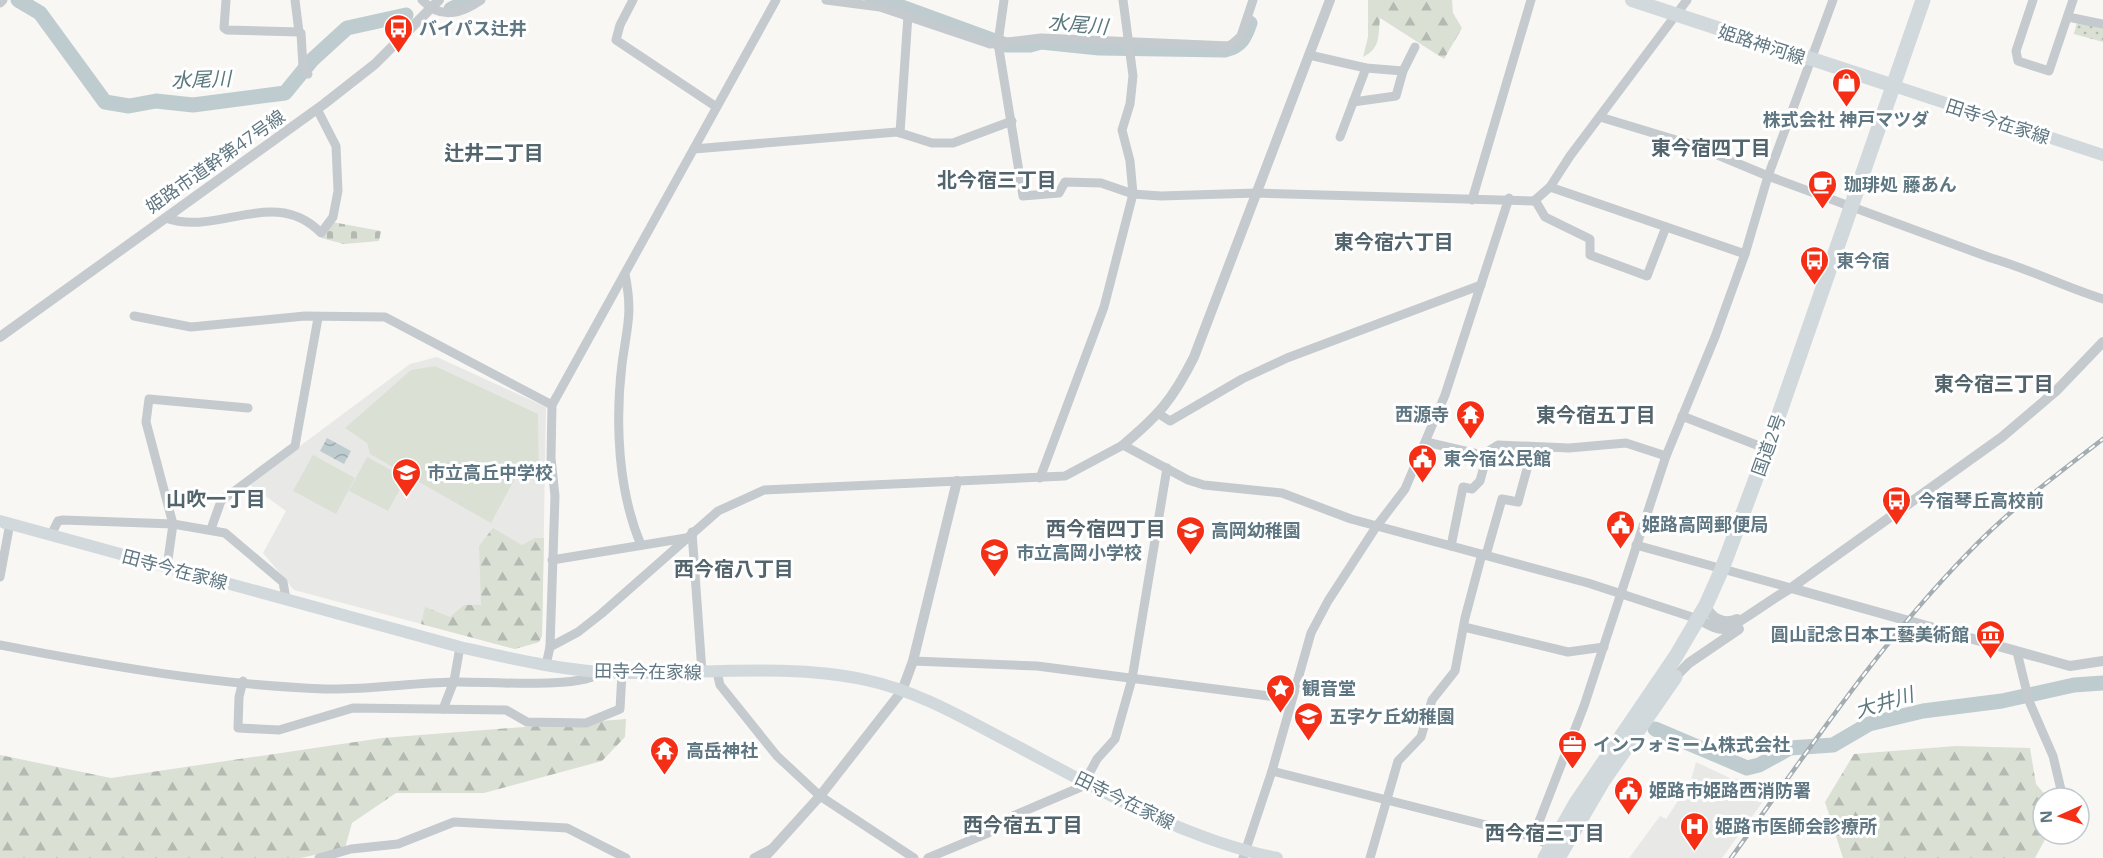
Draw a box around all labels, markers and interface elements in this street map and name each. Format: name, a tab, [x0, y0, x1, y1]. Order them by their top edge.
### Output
water label: 水尾川	[1047, 8, 1111, 40]
bus stop icon: バイパス辻井	[382, 12, 414, 54]
place label: バイパス辻井	[419, 16, 527, 40]
street label: 姫路神河線	[1715, 19, 1809, 69]
water label: 水尾川	[171, 64, 233, 94]
shop icon: 株式会社 神戸マツダ	[1830, 66, 1862, 108]
street label: 田寺今在家線	[1943, 93, 2053, 149]
street label: 姫路市道幹第47号線	[141, 104, 289, 218]
place label: 株式会社 神戸マツダ	[1763, 107, 1929, 131]
district label: 東今宿四丁目	[1651, 134, 1771, 161]
district label: 辻井二丁目	[444, 139, 544, 166]
district label: 北今宿三丁目	[937, 166, 1057, 193]
cafe icon: 珈琲処 藤あん	[1807, 168, 1839, 210]
place label: 珈琲処 藤あん	[1844, 172, 1957, 196]
district label: 東今宿六丁目	[1334, 228, 1454, 255]
bus stop icon: 東今宿	[1799, 244, 1831, 286]
place label: 東今宿	[1836, 248, 1890, 272]
district label: 東今宿三丁目	[1934, 370, 2054, 397]
temple icon: 西源寺	[1454, 398, 1486, 440]
district label: 東今宿五丁目	[1536, 401, 1656, 428]
place label: 西源寺	[1395, 402, 1449, 426]
street label: 国道2号	[1746, 411, 1790, 479]
public building icon: 東今宿公民館	[1406, 442, 1438, 484]
place label: 東今宿公民館	[1443, 446, 1551, 470]
school or university icon: 市立高丘中学校	[390, 456, 422, 498]
place label: 市立高丘中学校	[427, 460, 553, 484]
bus stop icon: 今宿琴丘高校前	[1881, 484, 1913, 526]
district label: 山吹一丁目	[166, 485, 266, 512]
place label: 今宿琴丘高校前	[1918, 488, 2044, 512]
public building icon: 姫路高岡郵便局	[1605, 508, 1637, 550]
place label: 姫路高岡郵便局	[1642, 512, 1768, 536]
school or university icon: 高岡幼稚園	[1174, 514, 1206, 556]
district label: 西今宿四丁目	[1046, 515, 1166, 542]
place label: 高岡幼稚園	[1211, 518, 1301, 542]
school or university icon: 市立高岡小学校	[979, 536, 1011, 578]
place label: 市立高岡小学校	[1016, 540, 1142, 564]
street label: 田寺今在家線	[120, 543, 230, 595]
district label: 西今宿八丁目	[674, 555, 794, 582]
museum icon: 圓山記念日本工藝美術館	[1974, 618, 2006, 660]
place label: 圓山記念日本工藝美術館	[1771, 622, 1969, 646]
street label: 田寺今在家線	[594, 658, 702, 684]
place icon: 観音堂	[1265, 672, 1297, 714]
place label: 観音堂	[1302, 676, 1356, 700]
water label: 大井川	[1851, 680, 1919, 724]
school or university icon: 五字ケ丘幼稚園	[1292, 700, 1324, 742]
place label: 五字ケ丘幼稚園	[1329, 704, 1455, 728]
office icon: インフォミーム株式会社	[1556, 728, 1588, 770]
place label: インフォミーム株式会社	[1593, 732, 1790, 756]
temple icon: 高岳神社	[649, 734, 681, 776]
place label: 高岳神社	[686, 738, 758, 762]
street label: 田寺今在家線	[1071, 766, 1179, 834]
public building icon: 姫路市姫路西消防署	[1612, 774, 1644, 816]
place label: 姫路市姫路西消防署	[1649, 778, 1811, 802]
north arrow	[2031, 786, 2091, 846]
hospital icon: 姫路市医師会診療所	[1678, 810, 1710, 852]
text: N	[2035, 810, 2057, 824]
district label: 西今宿五丁目	[963, 811, 1083, 838]
place label: 姫路市医師会診療所	[1715, 814, 1877, 838]
district label: 西今宿三丁目	[1485, 819, 1605, 846]

